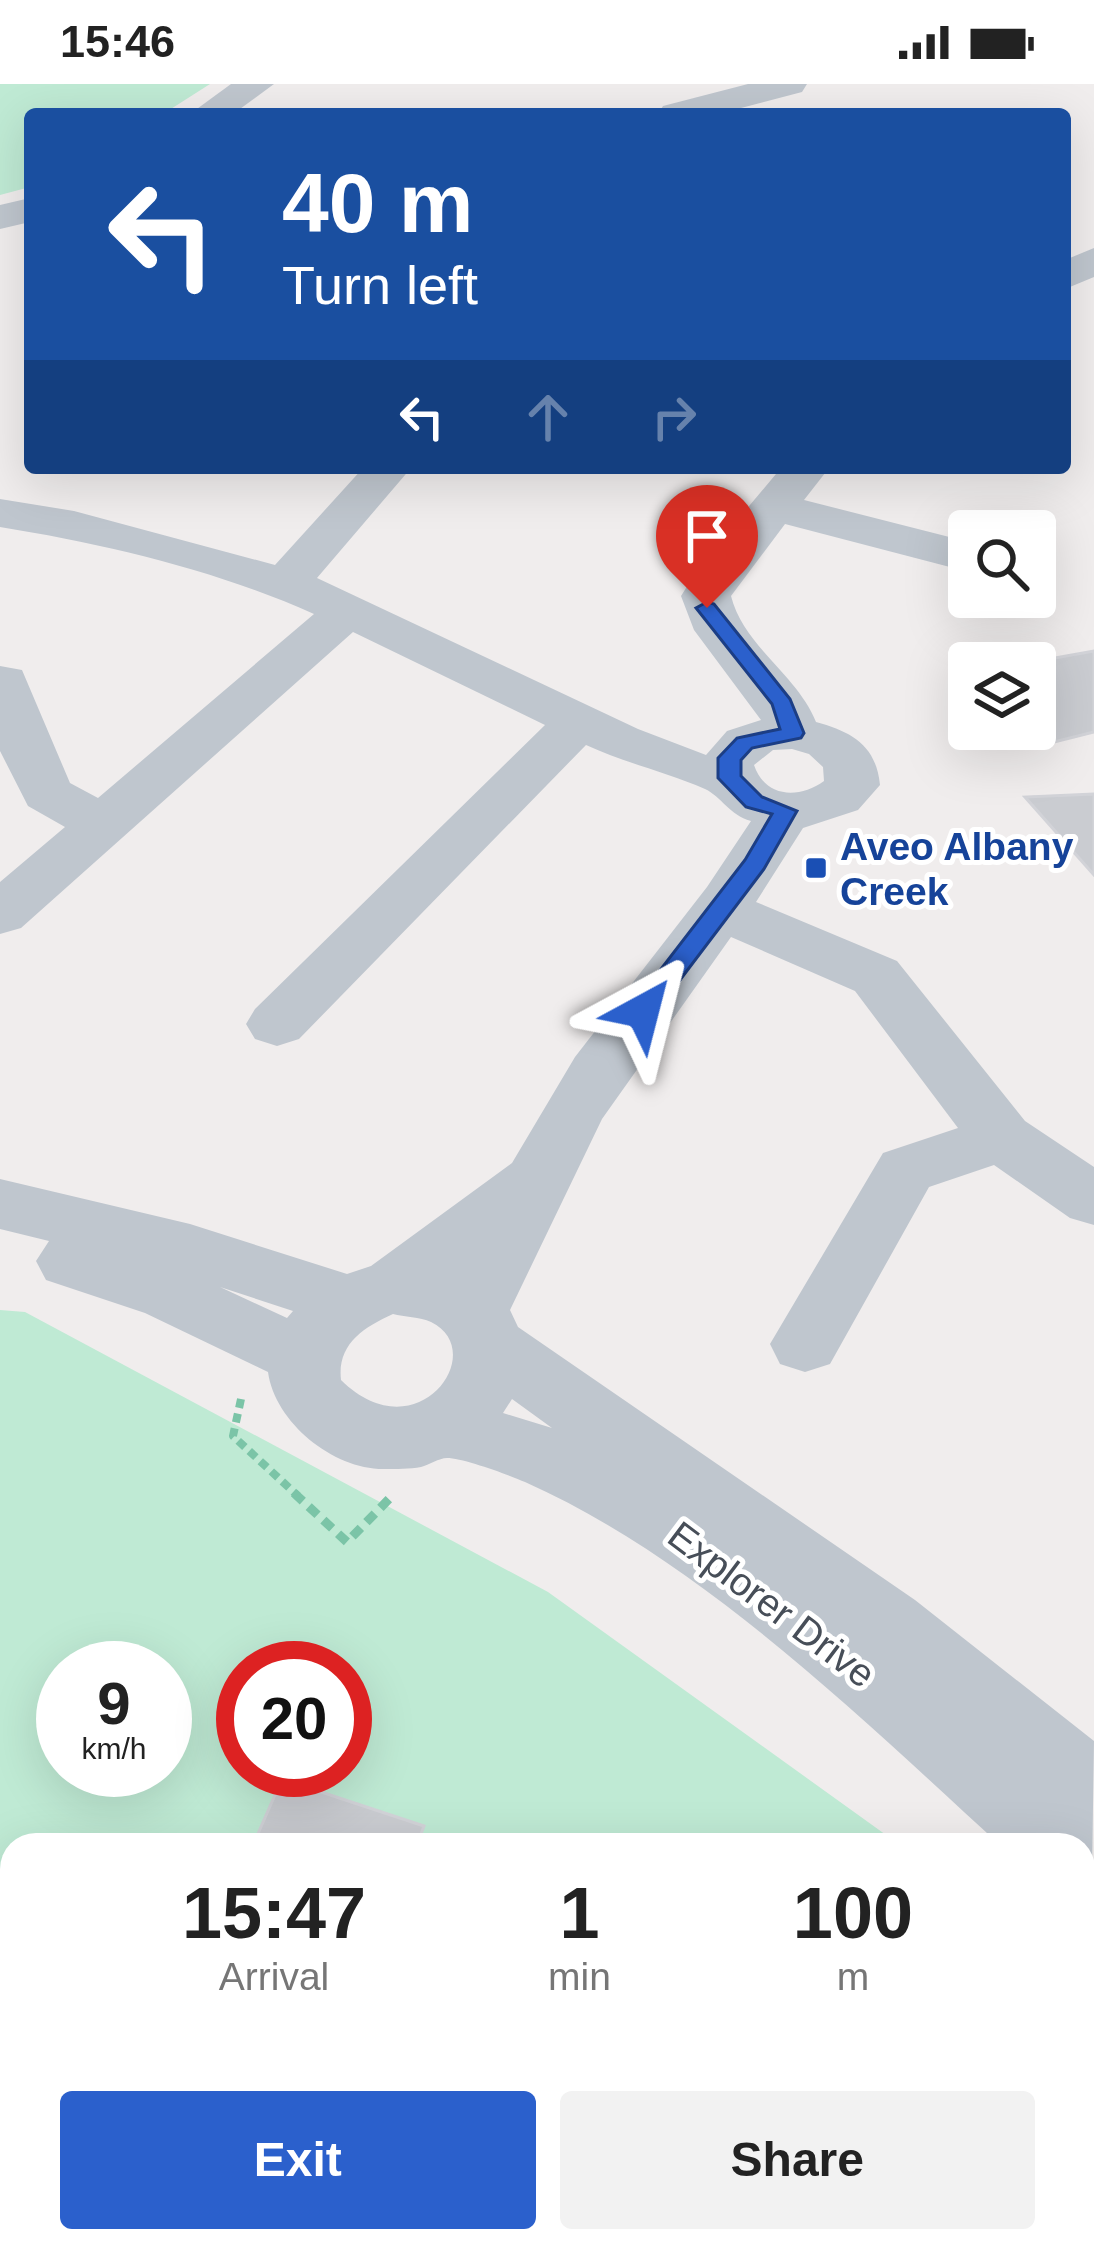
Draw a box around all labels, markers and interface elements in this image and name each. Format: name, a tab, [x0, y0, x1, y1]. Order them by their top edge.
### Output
text: 15:46	[60, 16, 175, 67]
icon: left	[84, 156, 240, 312]
text: 40 m	[282, 156, 473, 250]
text: Turn left	[282, 255, 478, 315]
icon: left	[389, 384, 455, 450]
icon: ahead	[515, 384, 581, 450]
icon: right	[641, 384, 707, 450]
pin	[656, 485, 758, 608]
icon: arrive	[674, 503, 740, 569]
map controls	[948, 510, 1056, 750]
button: search	[948, 510, 1056, 618]
button: layers	[948, 642, 1056, 750]
place label: Aveo Albany Creek	[840, 825, 1074, 913]
marker: Aveo Albany Creek	[803, 855, 829, 881]
position arrow	[580, 948, 706, 1074]
street label: Explorer Drive	[660, 1513, 883, 1696]
speed limit sign: 20	[216, 1641, 372, 1797]
text: 9	[97, 1670, 131, 1737]
text: km/h	[81, 1732, 147, 1765]
text: 15:47	[182, 1873, 366, 1953]
text: 1	[559, 1873, 600, 1953]
text: 100	[793, 1873, 913, 1953]
text: Arrival	[219, 1955, 329, 1998]
text: min	[548, 1955, 611, 1998]
text: m	[837, 1955, 869, 1998]
button: Exit	[60, 2091, 536, 2229]
button: Share	[560, 2091, 1035, 2229]

